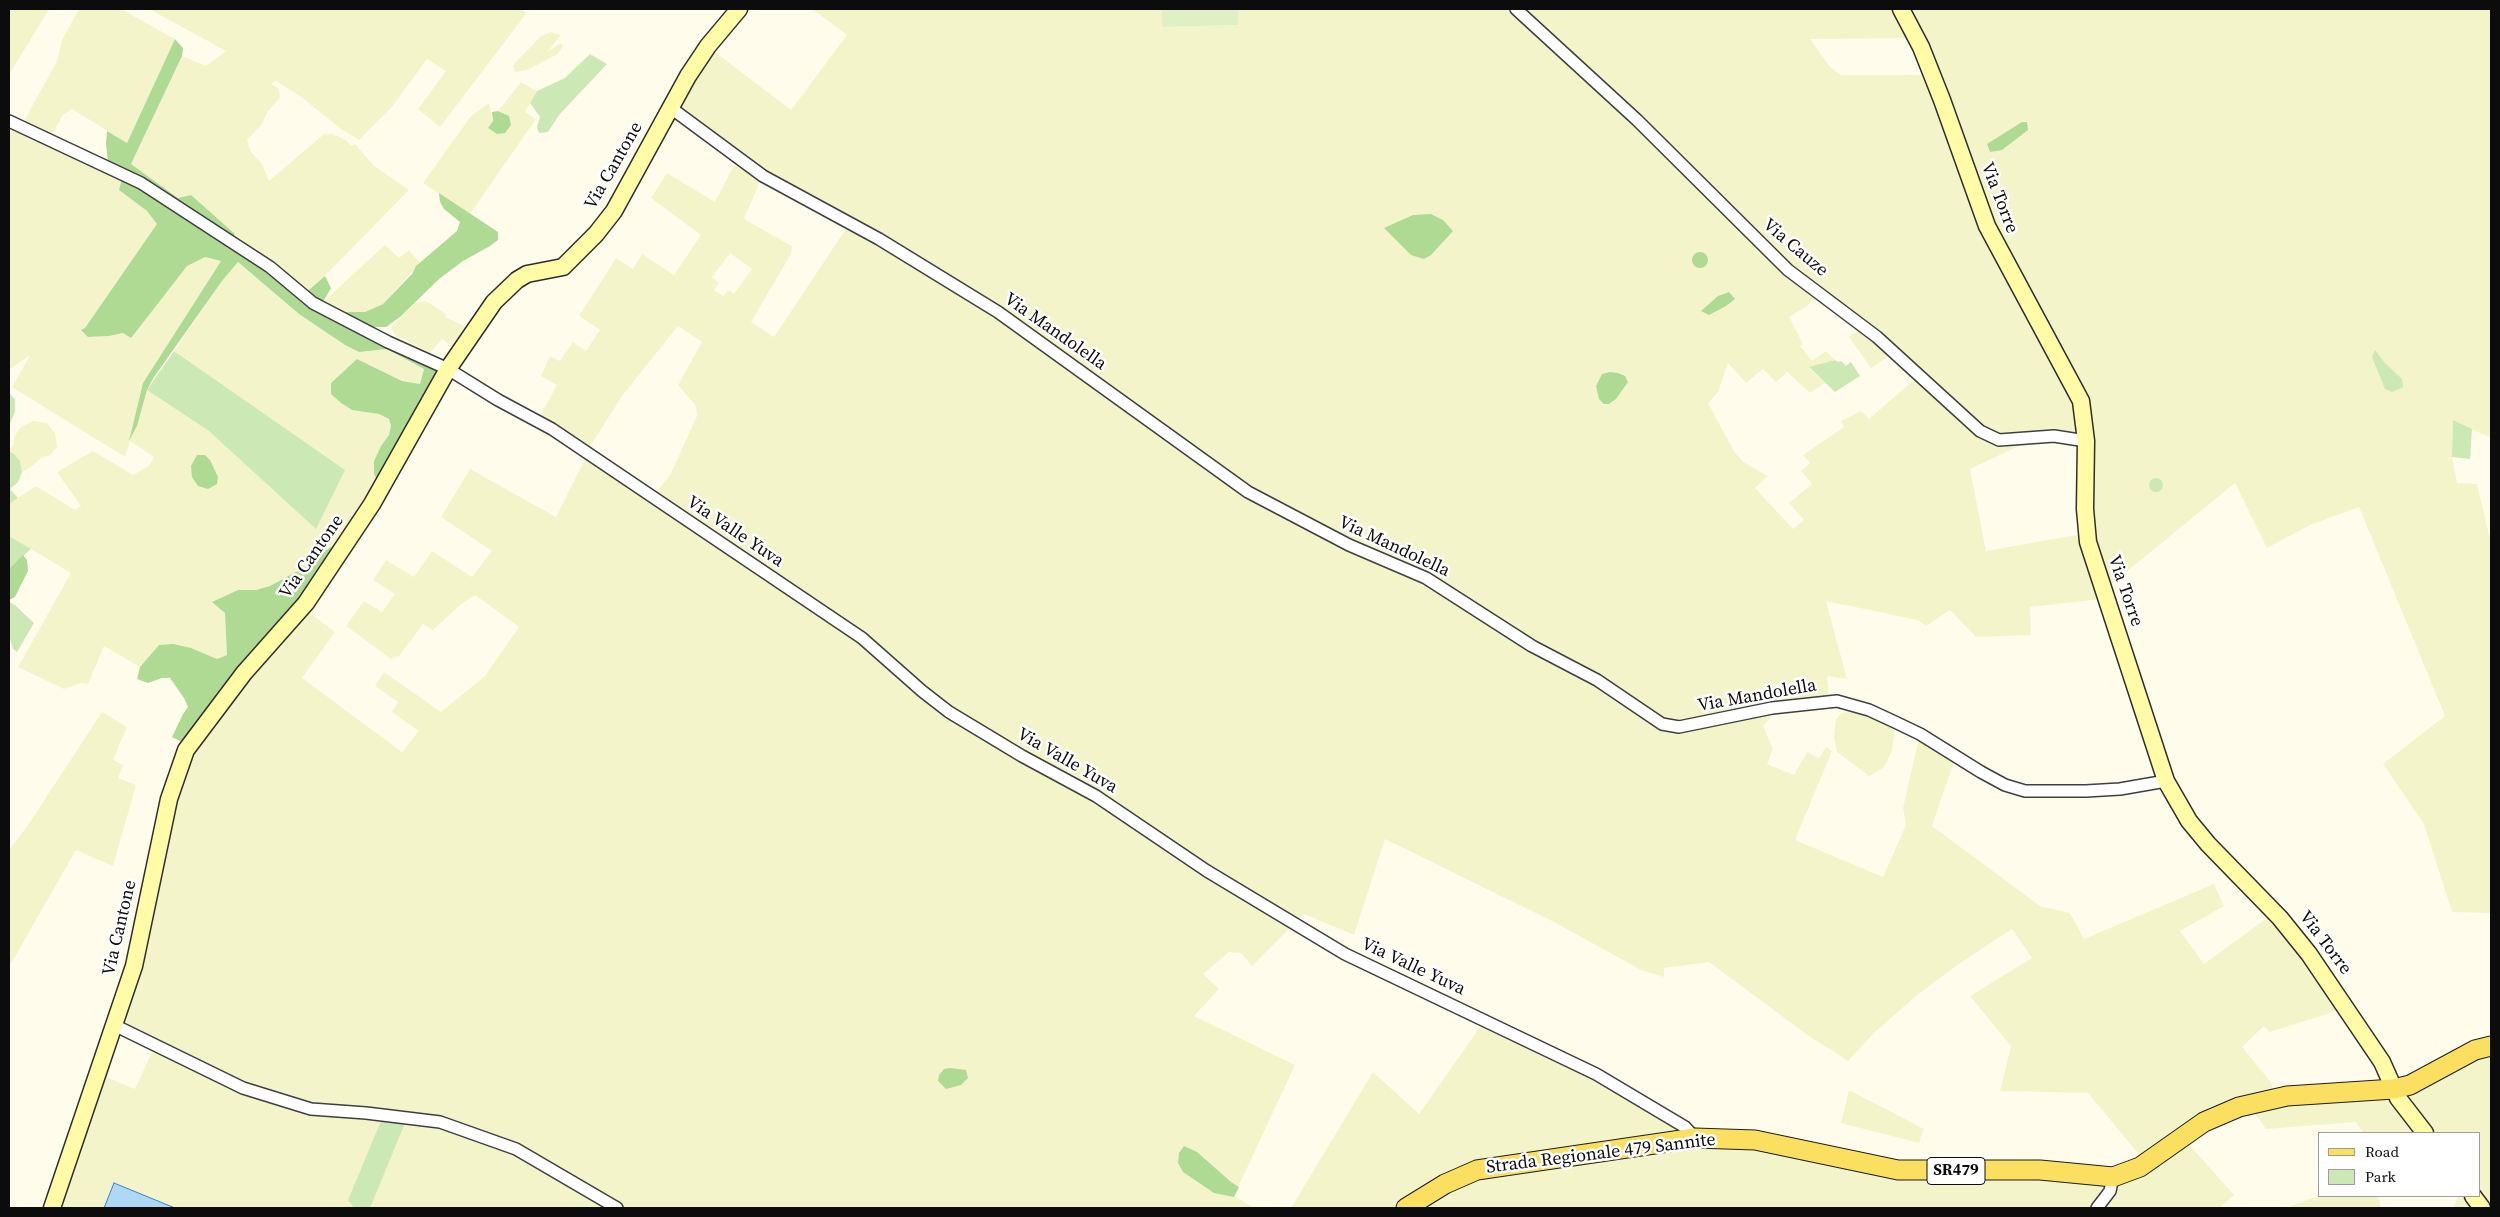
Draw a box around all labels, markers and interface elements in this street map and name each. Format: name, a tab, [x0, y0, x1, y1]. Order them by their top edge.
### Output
street label: Via Cantone	[580, 118, 648, 214]
street label: Via Torre	[1976, 160, 2022, 236]
street label: Via Cauze	[1758, 214, 1832, 282]
street label: Via Mandolella	[1000, 289, 1110, 375]
street label: Via Valle Yuva	[682, 492, 788, 572]
street label: Via Cantone	[275, 511, 349, 603]
street label: Via Mandolella	[1335, 512, 1453, 582]
street label: Via Torre	[2103, 552, 2147, 630]
street label: Via Mandolella	[1696, 675, 1818, 717]
street label: Via Valle Yuva	[1013, 724, 1121, 798]
street label: Via Cantone	[99, 878, 141, 978]
street label: Via Torre	[2294, 907, 2356, 979]
street label: Via Valle Yuva	[1358, 933, 1468, 1001]
street label: Strada Regionale 479 Sannite	[1485, 1129, 1717, 1179]
legend	[2318, 1132, 2480, 1197]
text: Road	[2365, 1141, 2399, 1162]
road number: SR479	[1927, 1158, 1985, 1184]
text: Park	[2365, 1166, 2396, 1187]

